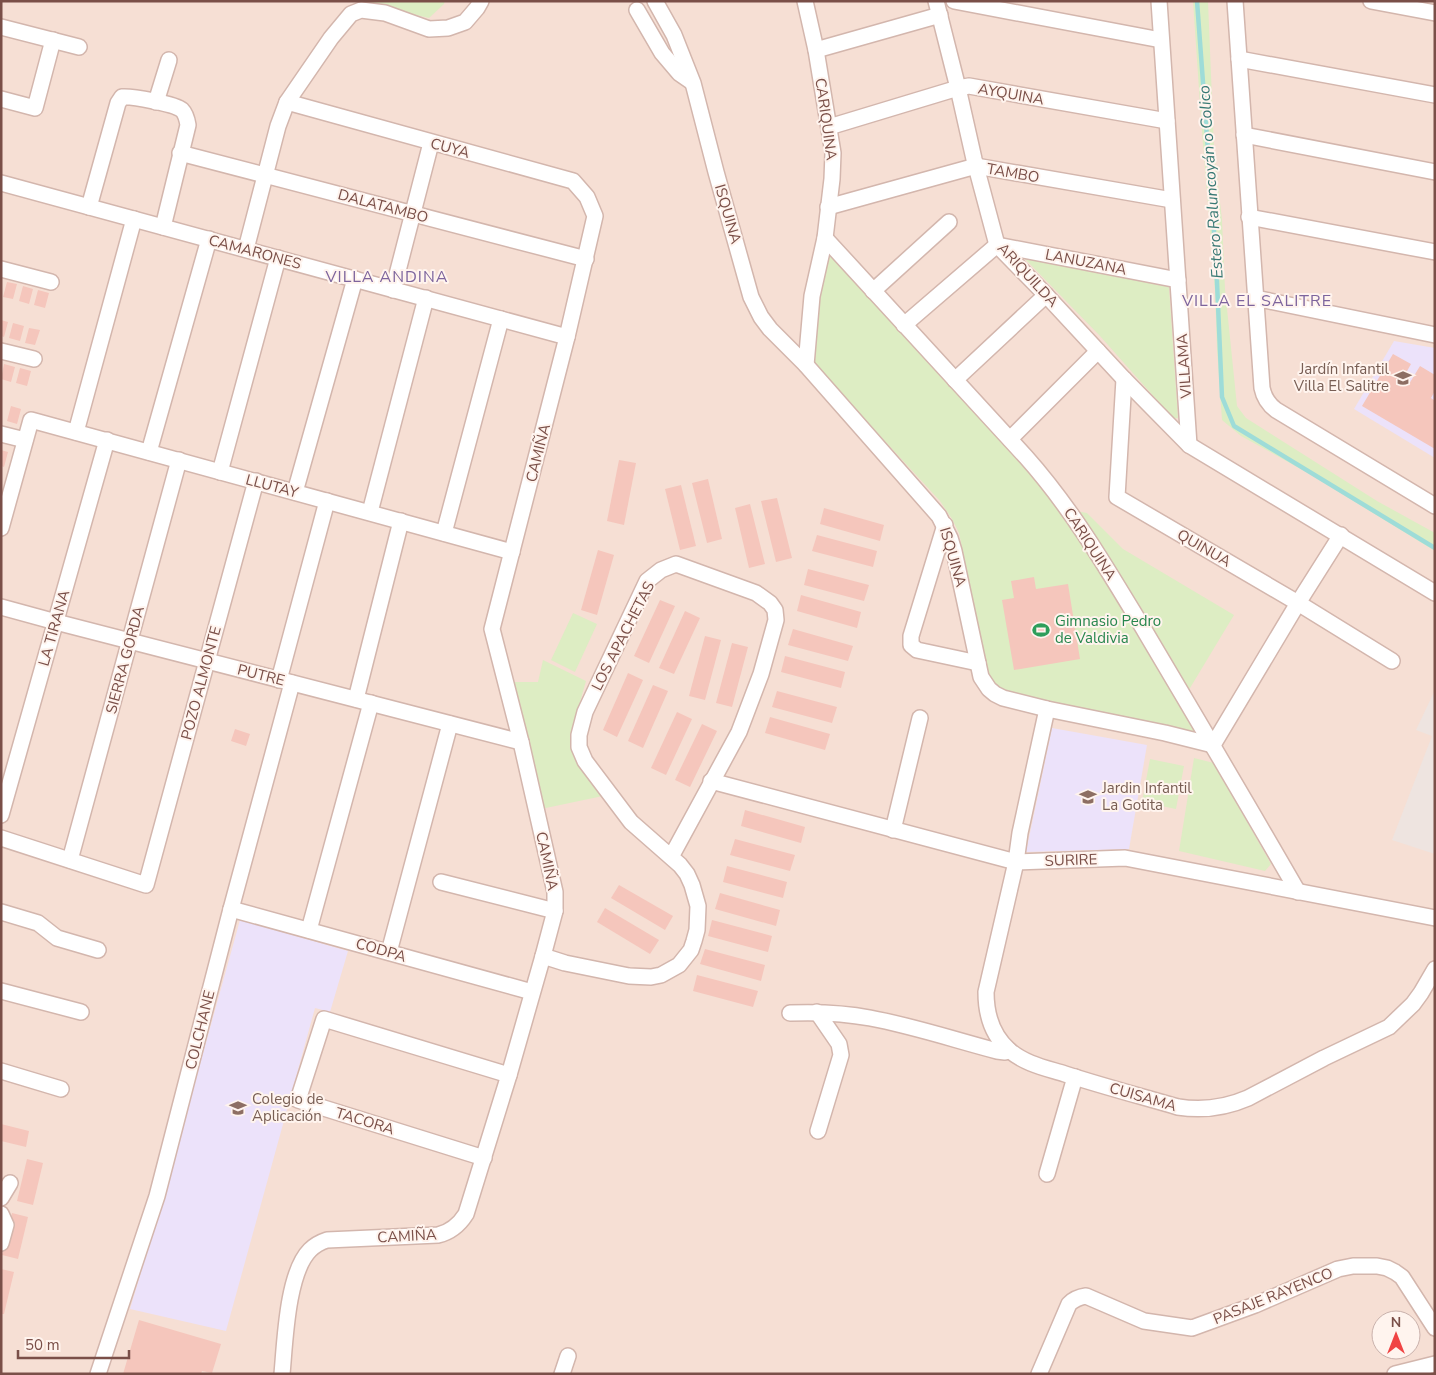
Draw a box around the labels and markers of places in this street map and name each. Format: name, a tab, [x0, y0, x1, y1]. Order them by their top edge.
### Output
place label: Jardín Infantil Villa El Salitre	[1293, 359, 1390, 396]
school or university icon: Jardín Infantil Villa El Salitre	[1393, 368, 1413, 388]
place label: Gimnasio Pedro de Valdivia	[1055, 611, 1161, 648]
sports icon: Gimnasio Pedro de Valdivia	[1031, 620, 1051, 640]
place label: Jardin Infantil La Gotita	[1101, 778, 1192, 815]
school or university icon: Jardin Infantil La Gotita	[1078, 787, 1098, 807]
place label: Colegio de Aplicación	[252, 1089, 323, 1126]
school or university icon: Colegio de Aplicación	[228, 1098, 248, 1118]

